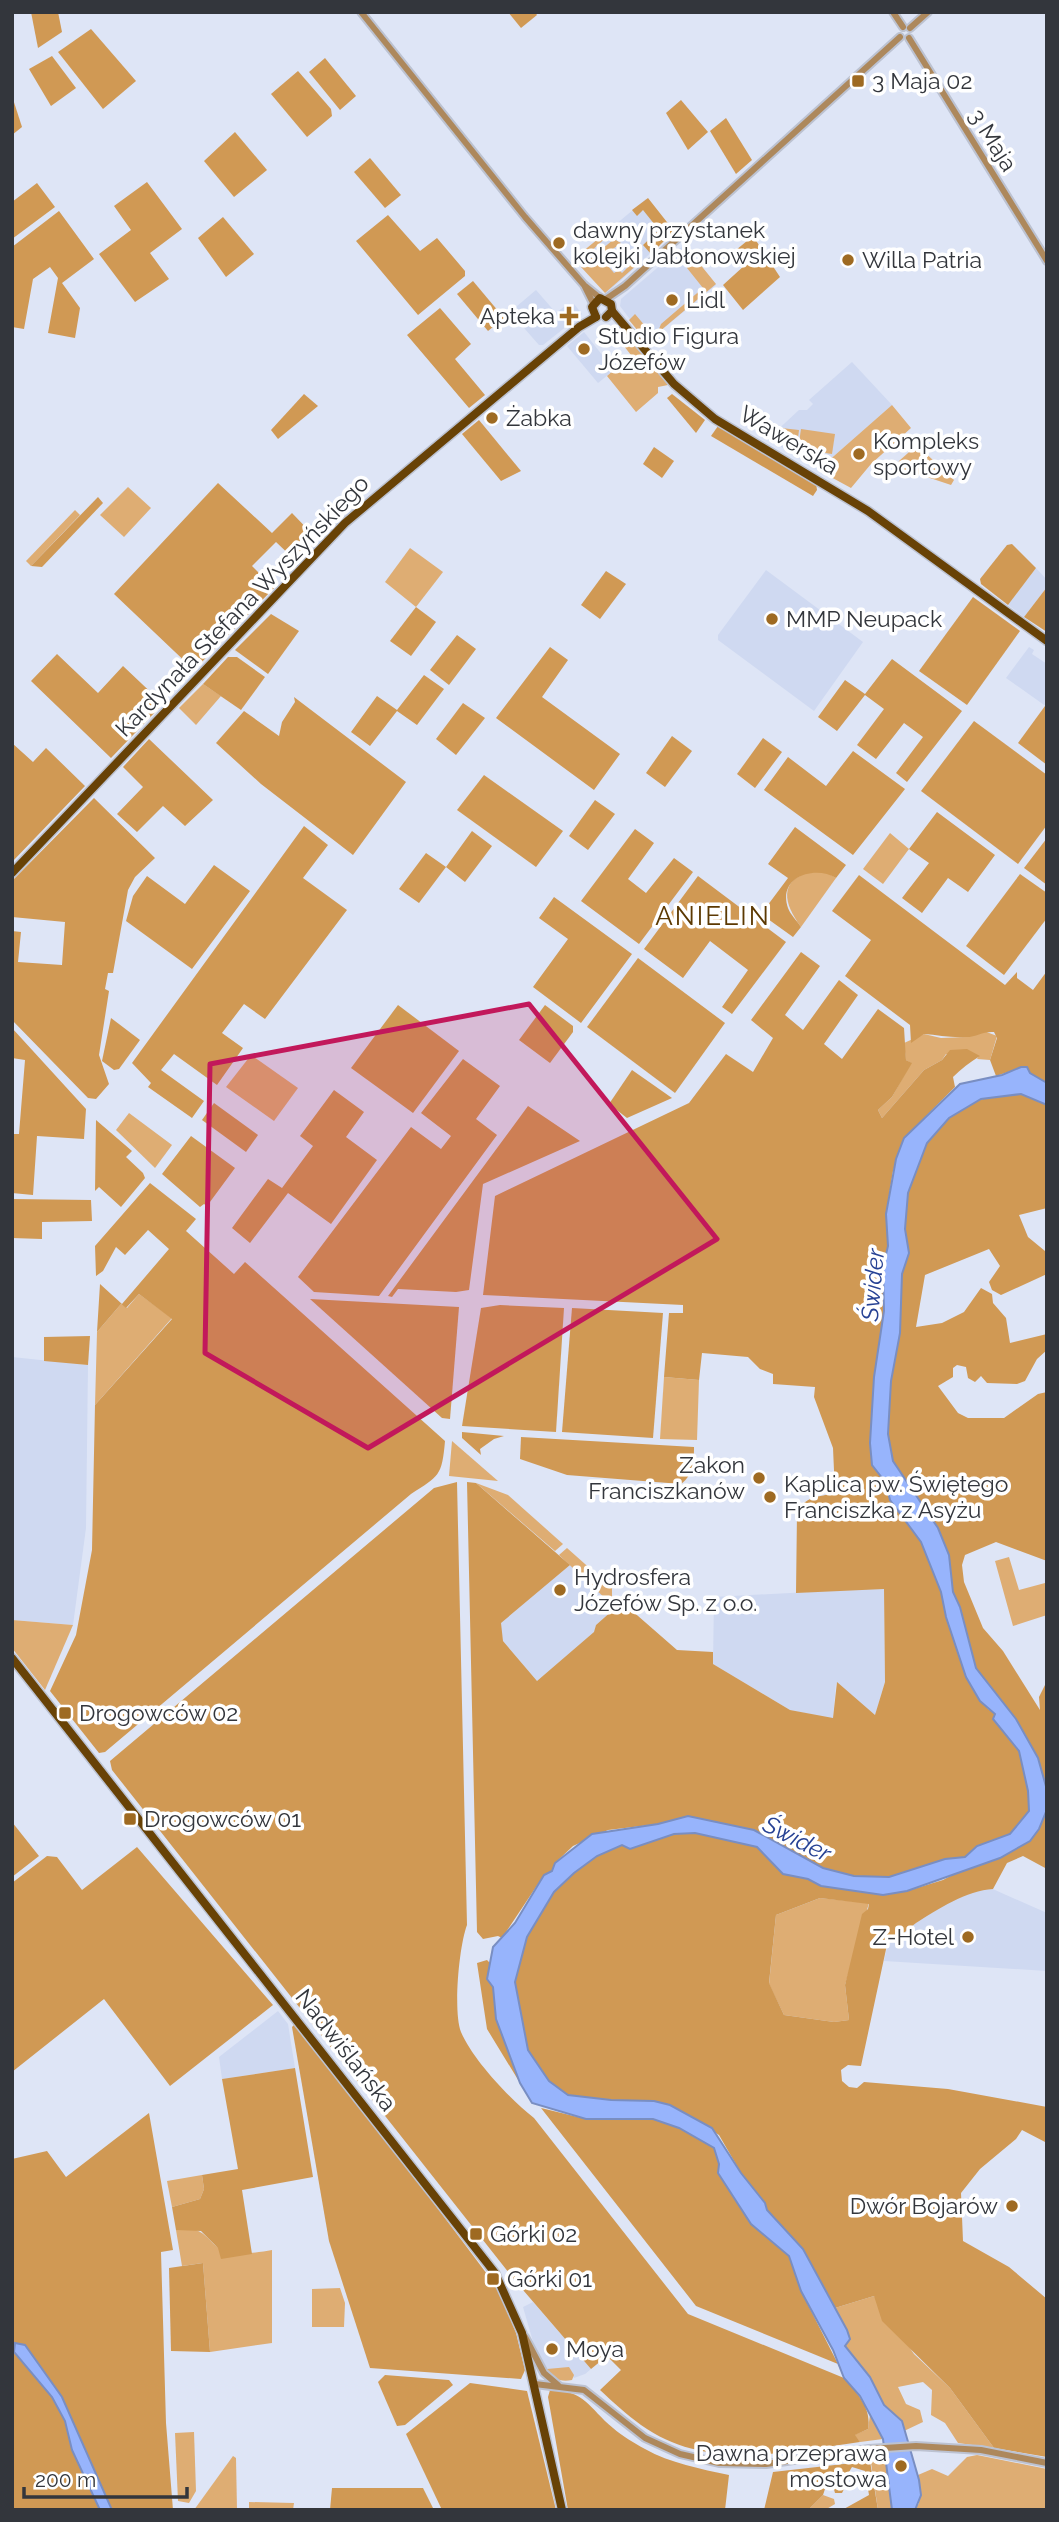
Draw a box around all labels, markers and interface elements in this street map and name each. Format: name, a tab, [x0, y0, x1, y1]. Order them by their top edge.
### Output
place label: 3 Maja 02	[872, 67, 972, 94]
marker: 3 Maja 02	[850, 73, 866, 89]
street label: 3 Maja	[964, 104, 1023, 176]
place label: dawny przystanek kolejki Jabłonowskiej	[573, 216, 796, 269]
marker: dawny przystanek kolejki Jabłonowskiej	[551, 235, 567, 251]
place label: Willa Patria	[862, 246, 982, 273]
marker: Willa Patria	[840, 252, 856, 268]
place label: Lidl	[686, 286, 726, 313]
marker: Lidl	[664, 292, 680, 308]
place label: Apteka	[480, 302, 555, 329]
marker: Apteka	[561, 308, 577, 324]
place label: Studio Figura Józefów	[598, 322, 739, 375]
marker: Studio Figura Józefów	[576, 341, 592, 357]
street label: Wawerska	[735, 400, 844, 480]
place label: Żabka	[506, 404, 572, 431]
marker: Żabka	[484, 410, 500, 426]
place label: Kompleks sportowy	[873, 427, 979, 480]
marker: Kompleks sportowy	[851, 446, 867, 462]
street label: Kardynała Stefana Wyszyńskiego	[109, 469, 374, 742]
place label: MMP Neupack	[786, 605, 942, 632]
marker: MMP Neupack	[764, 611, 780, 627]
district label: ANIELIN	[655, 901, 771, 931]
water label: Świder	[855, 1247, 890, 1323]
place label: Zakon Franciszkanów	[588, 1451, 745, 1504]
marker: Zakon Franciszkanów	[751, 1470, 767, 1486]
place label: Kaplica pw. Świętego Franciszka z Asyżu	[784, 1470, 1008, 1523]
marker: Kaplica pw. Świętego Franciszka z Asyżu	[762, 1489, 778, 1505]
place label: Hydrosfera Józefów Sp. z o.o.	[574, 1563, 757, 1616]
marker: Hydrosfera Józefów Sp. z o.o.	[552, 1582, 568, 1598]
place label: Drogowców 02	[79, 1699, 238, 1726]
marker: Drogowców 02	[57, 1705, 73, 1721]
place label: Drogowców 01	[144, 1805, 301, 1832]
water label: Świder	[757, 1809, 837, 1868]
marker: Drogowców 01	[122, 1811, 138, 1827]
place label: Z-Hotel	[872, 1923, 955, 1950]
marker: Z-Hotel	[960, 1929, 976, 1945]
street label: Nadwiślańska	[290, 1983, 402, 2116]
place label: Dwór Bojarów	[850, 2192, 998, 2219]
marker: Dwór Bojarów	[1004, 2198, 1020, 2214]
place label: Górki 02	[490, 2220, 577, 2247]
marker: Górki 02	[468, 2226, 484, 2242]
place label: Górki 01	[507, 2265, 592, 2292]
marker: Górki 01	[485, 2271, 501, 2287]
place label: Moya	[566, 2335, 624, 2362]
marker: Moya	[544, 2341, 560, 2357]
place label: Dawna przeprawa mostowa	[696, 2439, 887, 2492]
scale bar	[24, 2456, 187, 2500]
marker: Dawna przeprawa mostowa	[893, 2458, 909, 2474]
text: 200 m	[35, 2467, 96, 2492]

